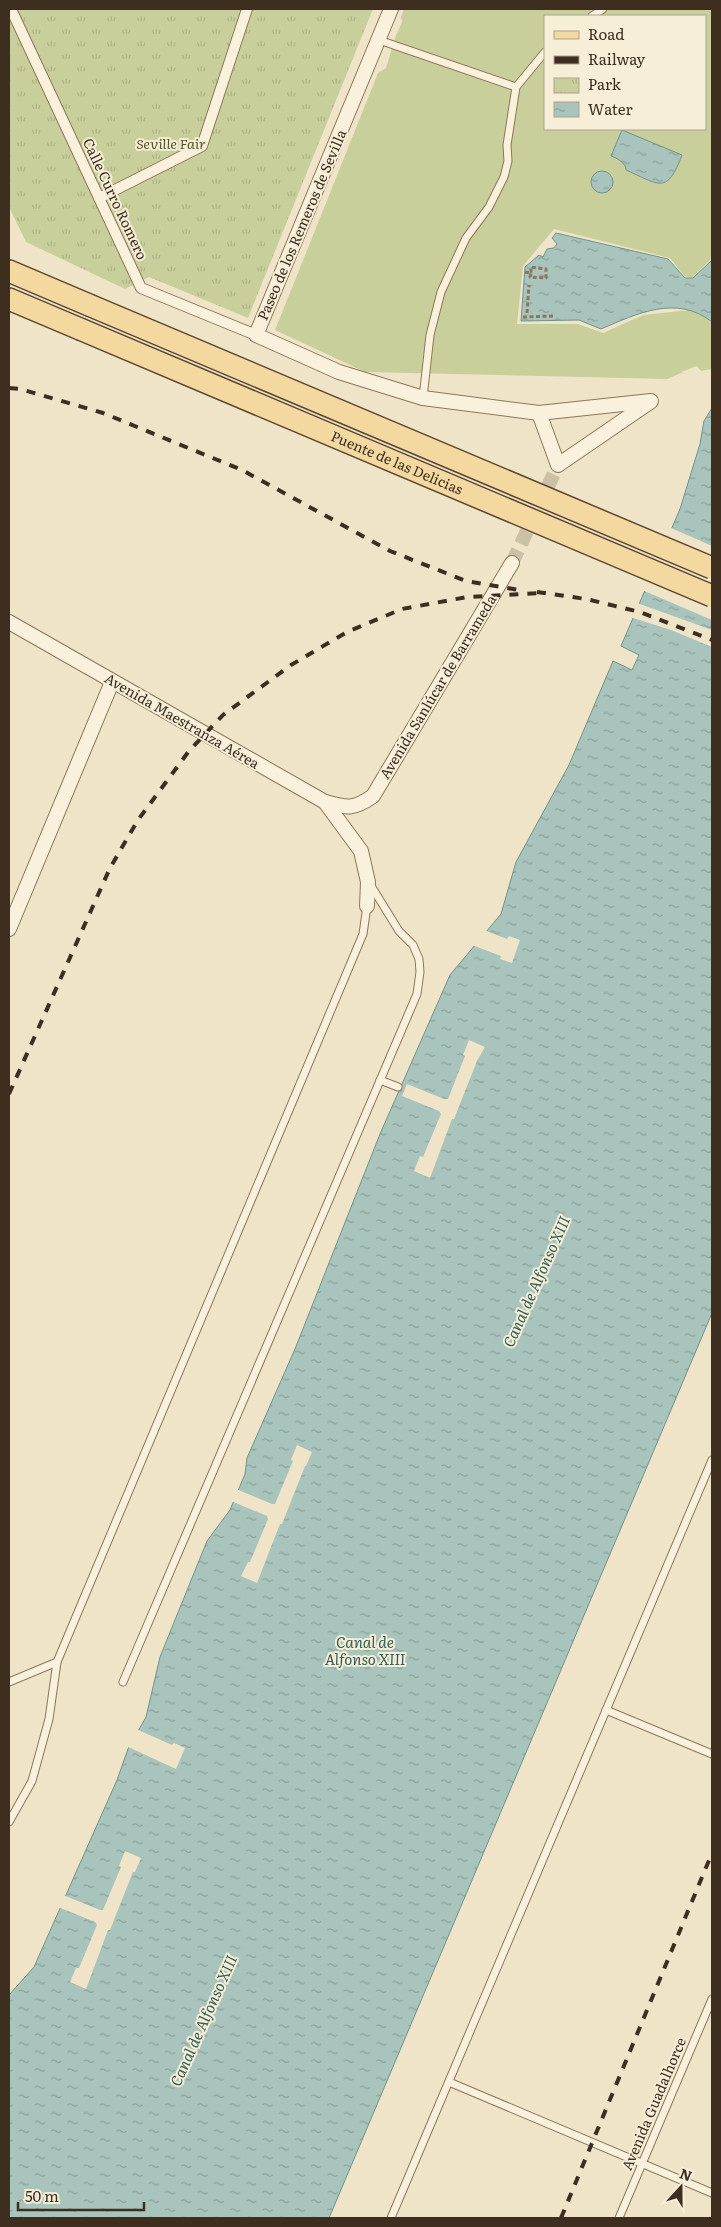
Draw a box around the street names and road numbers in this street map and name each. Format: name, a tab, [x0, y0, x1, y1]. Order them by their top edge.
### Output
street label: Paseo de los Remeros de Sevilla	[252, 126, 351, 323]
street label: Calle Curro Romero	[79, 134, 153, 263]
street label: Puente de las Delicias	[328, 425, 466, 499]
street label: Avenida Sanlúcar de Barrameda	[374, 590, 500, 782]
street label: Avenida Maestranza Aérea	[101, 668, 264, 773]
street label: Avenida Guadalhorce	[616, 2034, 690, 2173]

